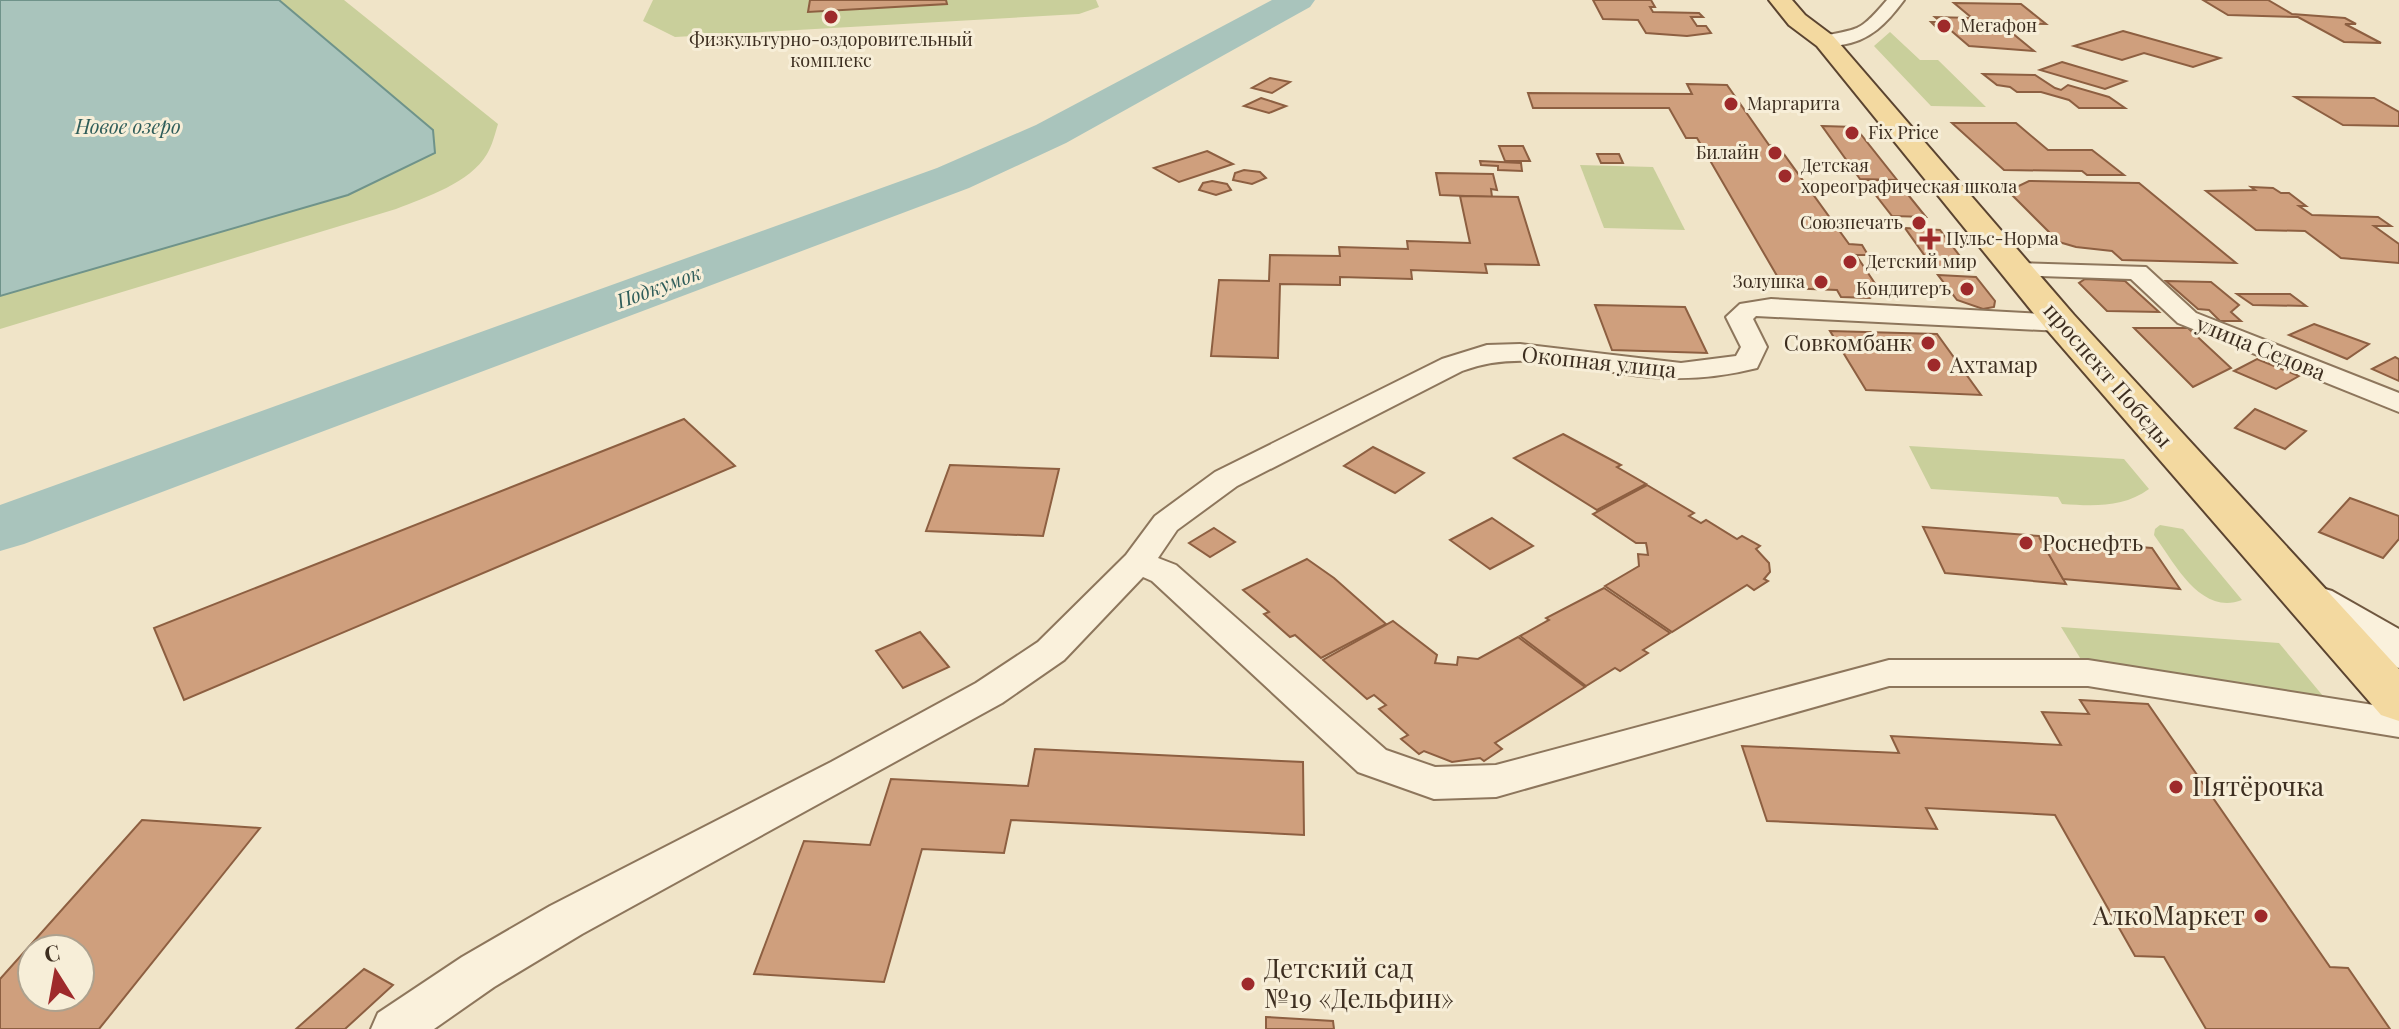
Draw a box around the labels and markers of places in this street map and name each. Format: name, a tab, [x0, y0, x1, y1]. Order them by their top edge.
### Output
marker: Физкультурно-оздоровительный комплекс	[822, 8, 840, 26]
place label: Мегафон	[1960, 13, 2037, 37]
marker: Мегафон	[1935, 17, 1953, 35]
place label: Физкультурно-оздоровительный комплекс	[689, 27, 973, 72]
place label: Маргарита	[1747, 91, 1840, 115]
marker: Маргарита	[1722, 95, 1740, 113]
place label: Fix Price	[1868, 120, 1939, 144]
marker: Fix Price	[1843, 124, 1861, 142]
place label: Билайн	[1696, 140, 1759, 164]
marker: Билайн	[1766, 144, 1784, 162]
place label: Детская хореографическая школа	[1801, 153, 2017, 198]
marker: Детская хореографическая школа	[1776, 167, 1794, 185]
place label: Союзпечать	[1800, 210, 1903, 234]
marker: Союзпечать	[1910, 214, 1928, 232]
place label: Пульс-Норма	[1946, 226, 2059, 250]
marker: Пульс-Норма	[1921, 230, 1939, 248]
place label: Детский мир	[1866, 249, 1977, 273]
marker: Детский мир	[1841, 253, 1859, 271]
place label: Золушка	[1733, 269, 1805, 293]
marker: Золушка	[1812, 273, 1830, 291]
place label: Кондитеръ	[1856, 276, 1951, 300]
marker: Кондитеръ	[1958, 280, 1976, 298]
place label: Совкомбанк	[1784, 327, 1912, 357]
marker: Совкомбанк	[1919, 334, 1937, 352]
place label: Ахтамар	[1949, 349, 2038, 379]
marker: Ахтамар	[1925, 356, 1943, 374]
place label: Роснефть	[2042, 527, 2143, 557]
marker: Роснефть	[2017, 534, 2035, 552]
place label: Пятёрочка	[2192, 768, 2324, 803]
marker: Пятёрочка	[2167, 778, 2185, 796]
place label: АлкоМаркет	[2092, 897, 2245, 932]
marker: АлкоМаркет	[2252, 907, 2270, 925]
place label: Детский сад №19 «Дельфин»	[1264, 950, 1454, 1015]
marker: Детский сад №19 «Дельфин»	[1239, 975, 1257, 993]

